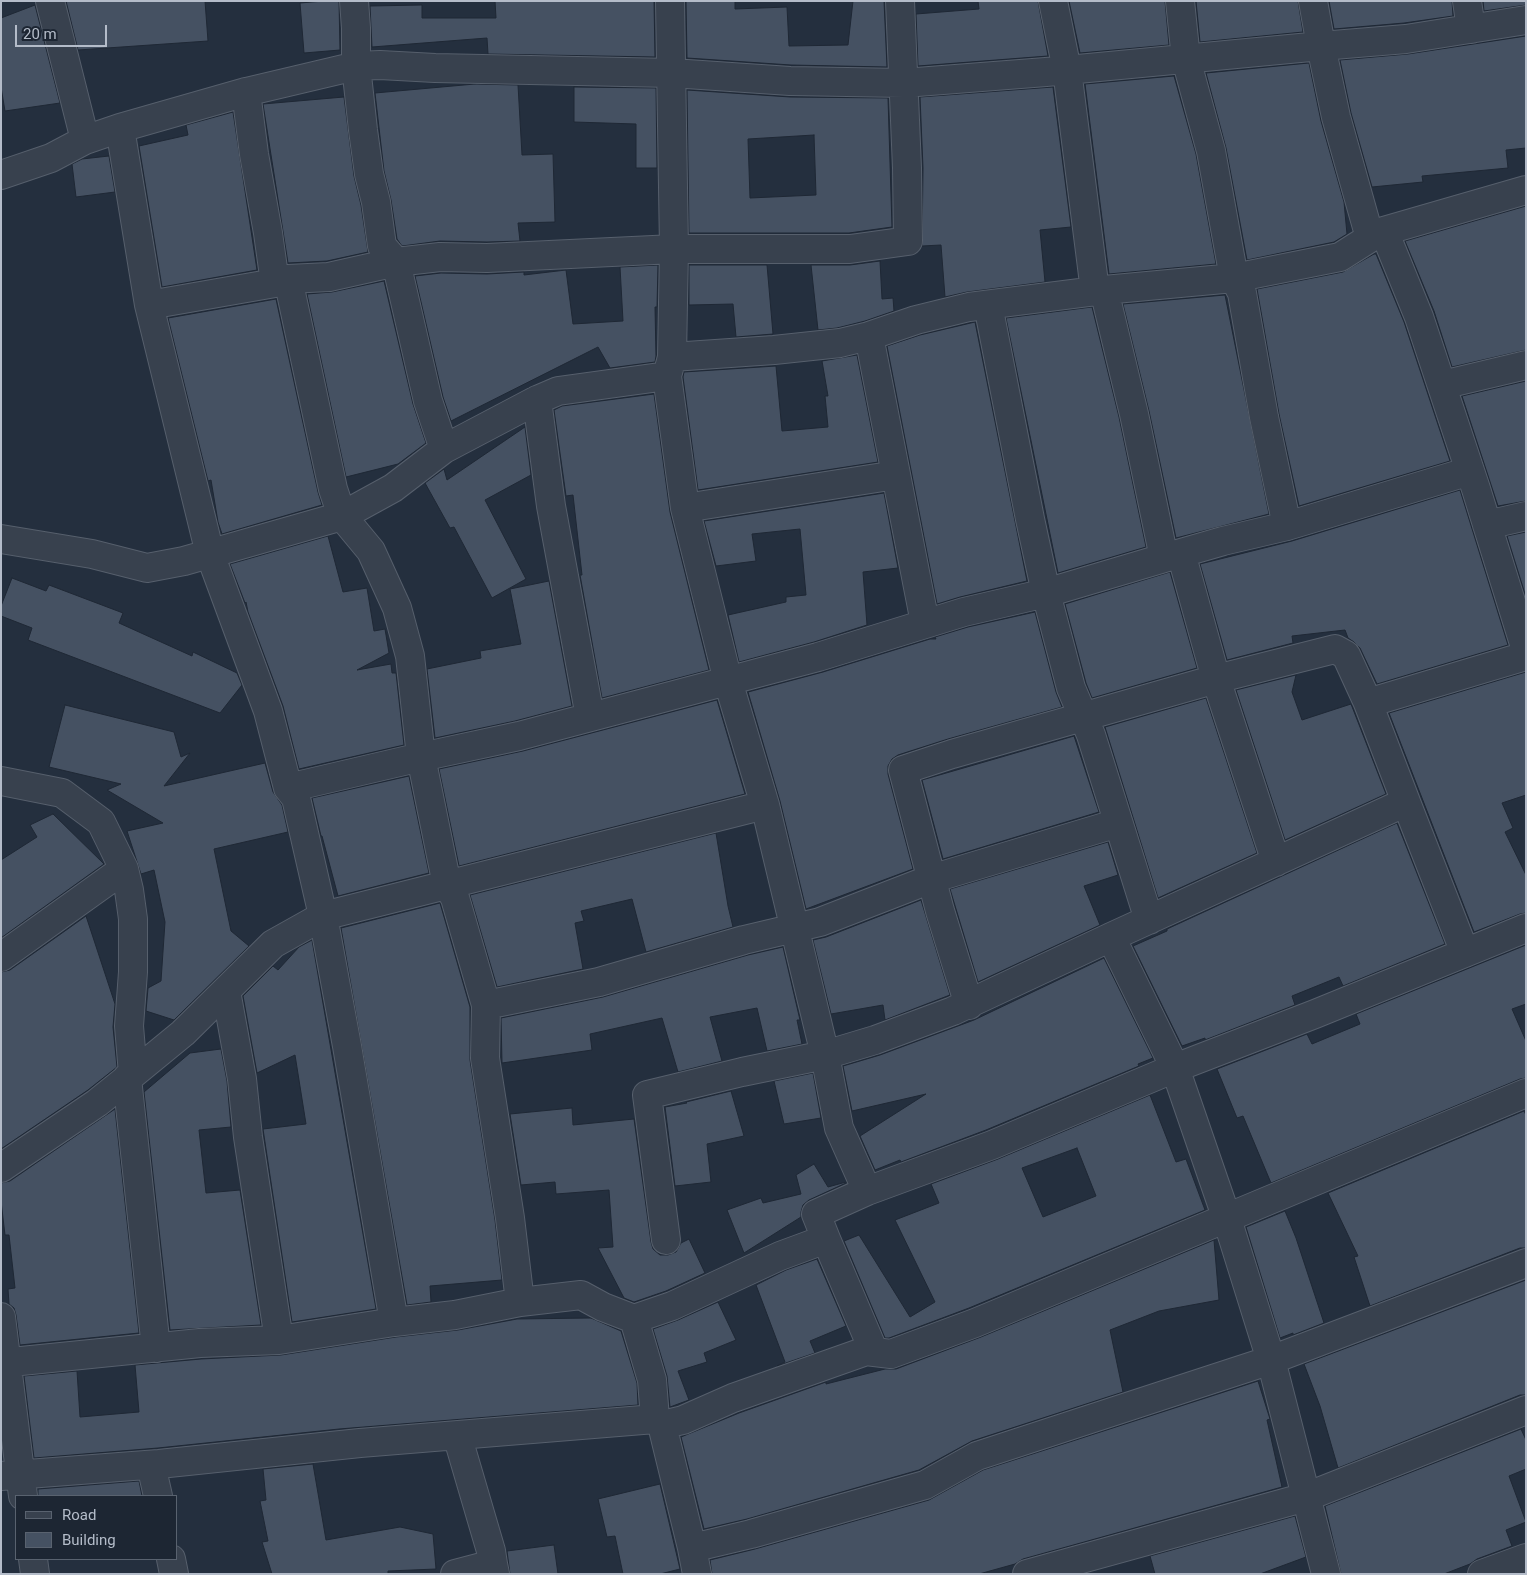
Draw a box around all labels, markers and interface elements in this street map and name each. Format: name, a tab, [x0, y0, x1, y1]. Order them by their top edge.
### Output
scale bar	[18, 15, 110, 47]
text: 20 m	[23, 25, 57, 43]
legend	[15, 1495, 178, 1560]
text: Road	[62, 1506, 96, 1524]
text: Building	[62, 1531, 116, 1549]

